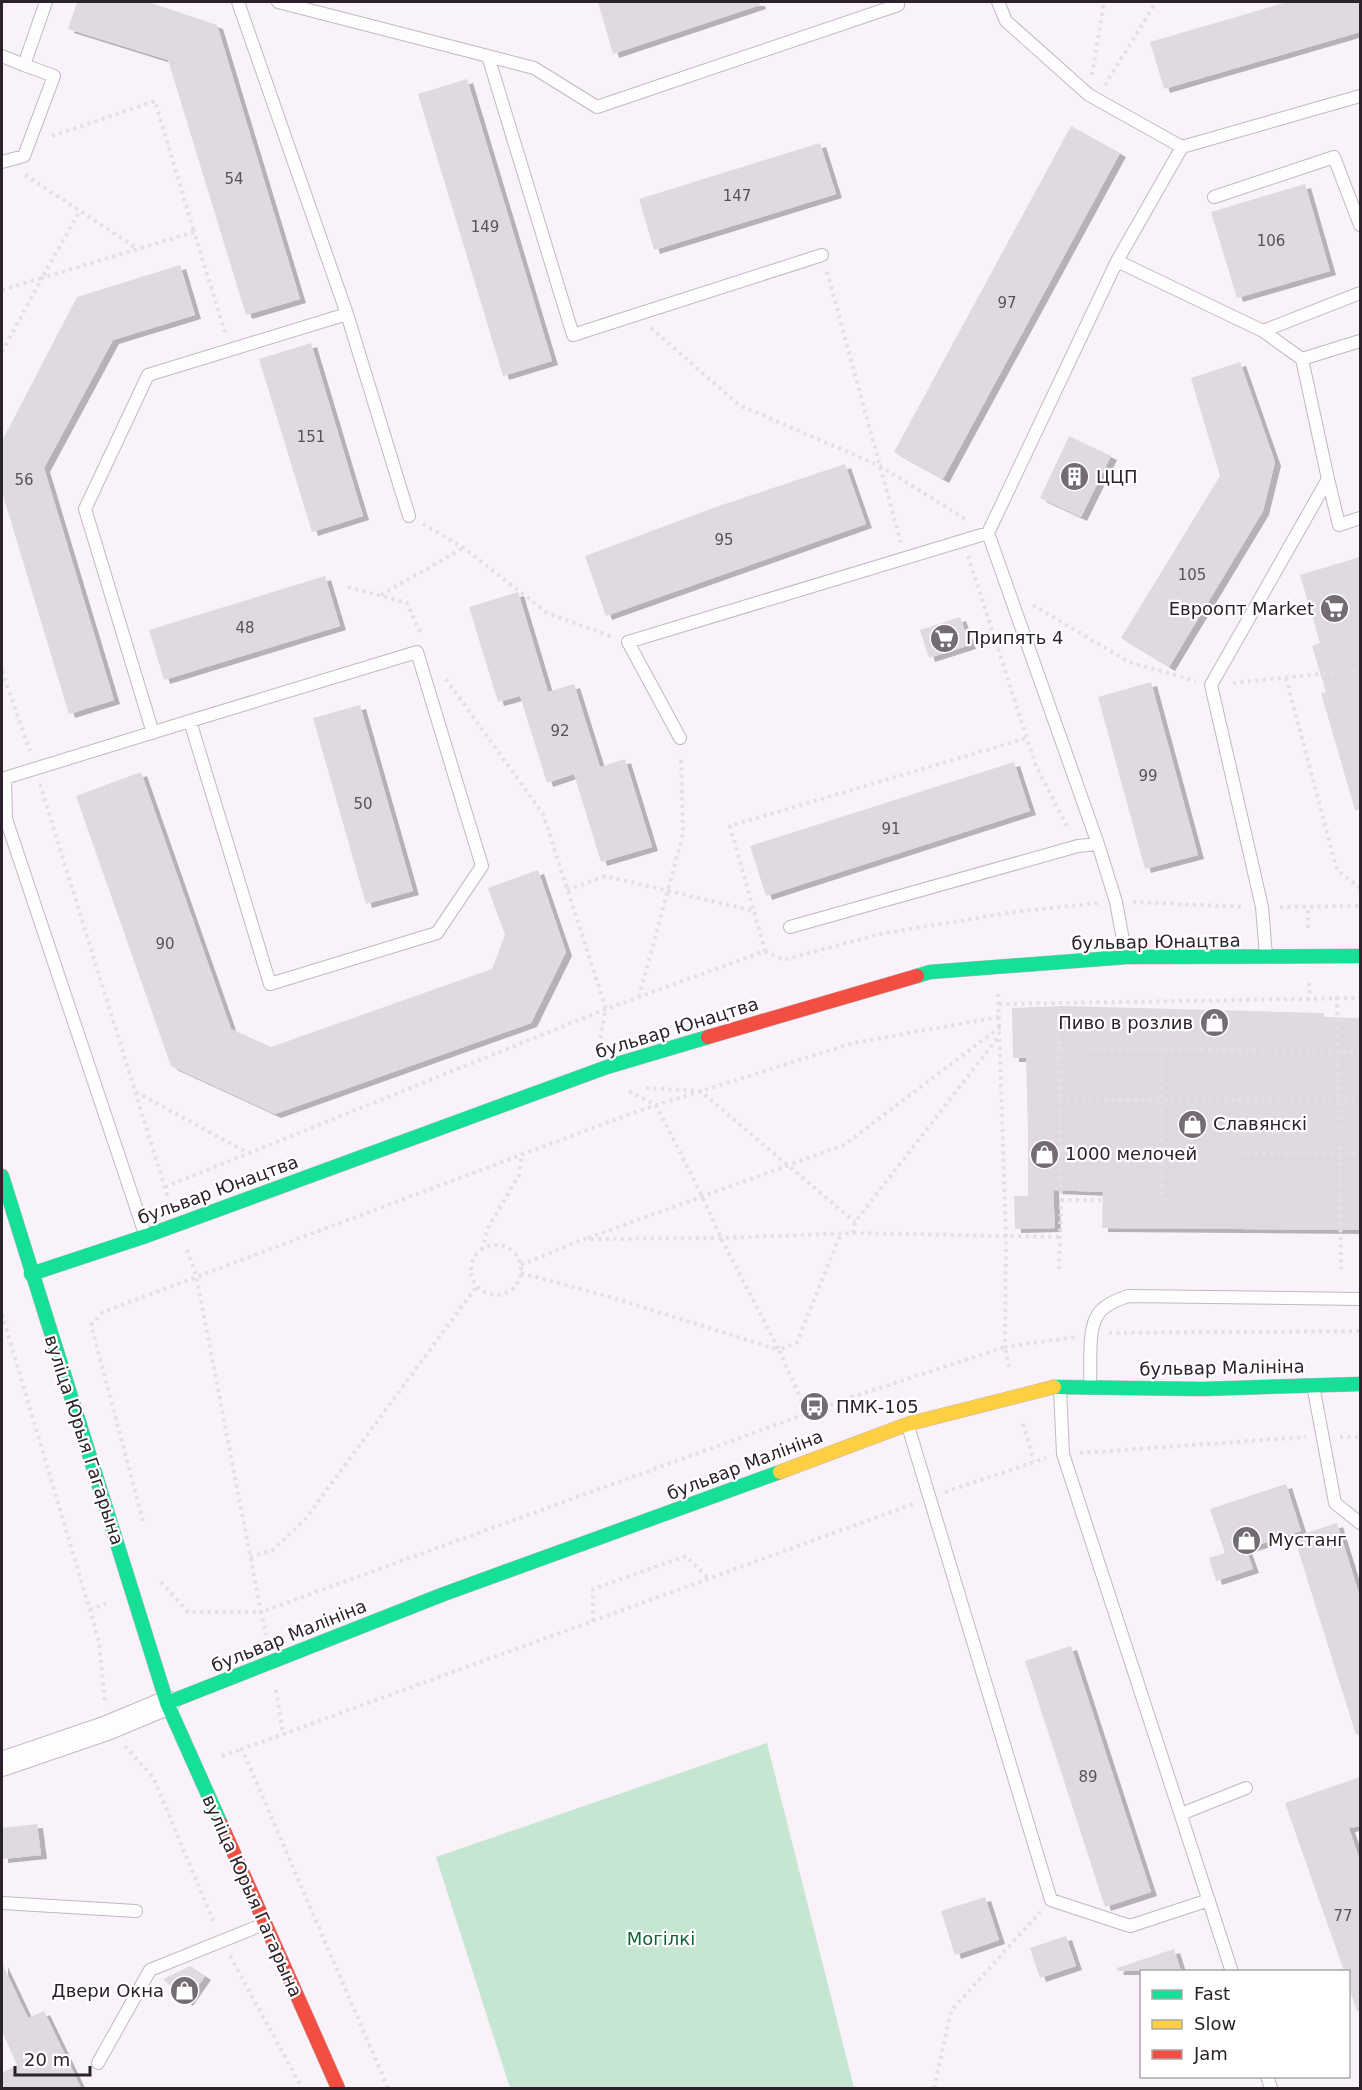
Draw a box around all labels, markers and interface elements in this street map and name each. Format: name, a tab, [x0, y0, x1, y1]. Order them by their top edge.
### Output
house number: 54	[224, 170, 244, 188]
house number: 147	[723, 187, 751, 205]
house number: 149	[471, 218, 499, 236]
house number: 106	[1257, 232, 1285, 250]
house number: 97	[997, 294, 1017, 312]
house number: 151	[297, 428, 325, 446]
building icon: ЦЦП	[1059, 461, 1091, 493]
place label: ЦЦП	[1096, 466, 1137, 487]
house number: 56	[14, 471, 34, 489]
house number: 95	[714, 531, 734, 549]
house number: 105	[1178, 566, 1206, 584]
supermarket icon: Евроопт Market	[1319, 593, 1351, 625]
place label: Евроопт Market	[1169, 598, 1314, 619]
house number: 48	[235, 619, 255, 637]
supermarket icon: Припять 4	[929, 622, 961, 654]
place label: Припять 4	[966, 627, 1064, 648]
house number: 92	[550, 722, 570, 740]
house number: 99	[1138, 767, 1158, 785]
house number: 50	[353, 795, 373, 813]
house number: 91	[881, 820, 901, 838]
street label: бульвар Юнацтва	[1071, 930, 1241, 953]
house number: 90	[155, 935, 175, 953]
street label: бульвар Юнацтва	[593, 993, 761, 1062]
shop icon: Пиво в розлив	[1198, 1007, 1230, 1039]
place label: Пиво в розлив	[1058, 1012, 1193, 1033]
shop icon: Славянскі	[1176, 1108, 1208, 1140]
place label: Славянскі	[1213, 1113, 1307, 1134]
shop icon: 1000 мелочей	[1028, 1138, 1060, 1170]
place label: 1000 мелочей	[1065, 1143, 1197, 1164]
street label: бульвар Юнацтва	[135, 1151, 301, 1228]
street label: вуліца Юрыя Гагарына	[41, 1332, 128, 1547]
street label: бульвар Малініна	[1139, 1356, 1305, 1379]
bus stop icon: ПМК-105	[799, 1391, 831, 1423]
place label: ПМК-105	[836, 1396, 919, 1417]
street label: бульвар Малініна	[664, 1425, 826, 1504]
shop icon: Мустанг	[1231, 1524, 1263, 1556]
place label: Мустанг	[1268, 1529, 1347, 1550]
street label: бульвар Малініна	[208, 1595, 369, 1676]
house number: 89	[1078, 1768, 1098, 1786]
street label: вуліца Юрыя Гагарына	[198, 1791, 307, 2000]
house number: 77	[1333, 1907, 1353, 1925]
park label: Могілкі	[627, 1928, 695, 1949]
legend	[1140, 1970, 1350, 2078]
shop icon: Двери Окна	[169, 1975, 201, 2007]
place label: Двери Окна	[52, 1980, 164, 2001]
text: Fast	[1194, 1983, 1230, 2004]
text: Slow	[1194, 2013, 1236, 2034]
scale bar	[15, 2039, 90, 2077]
text: Jam	[1193, 2043, 1228, 2064]
text: 20 m	[24, 2049, 70, 2070]

